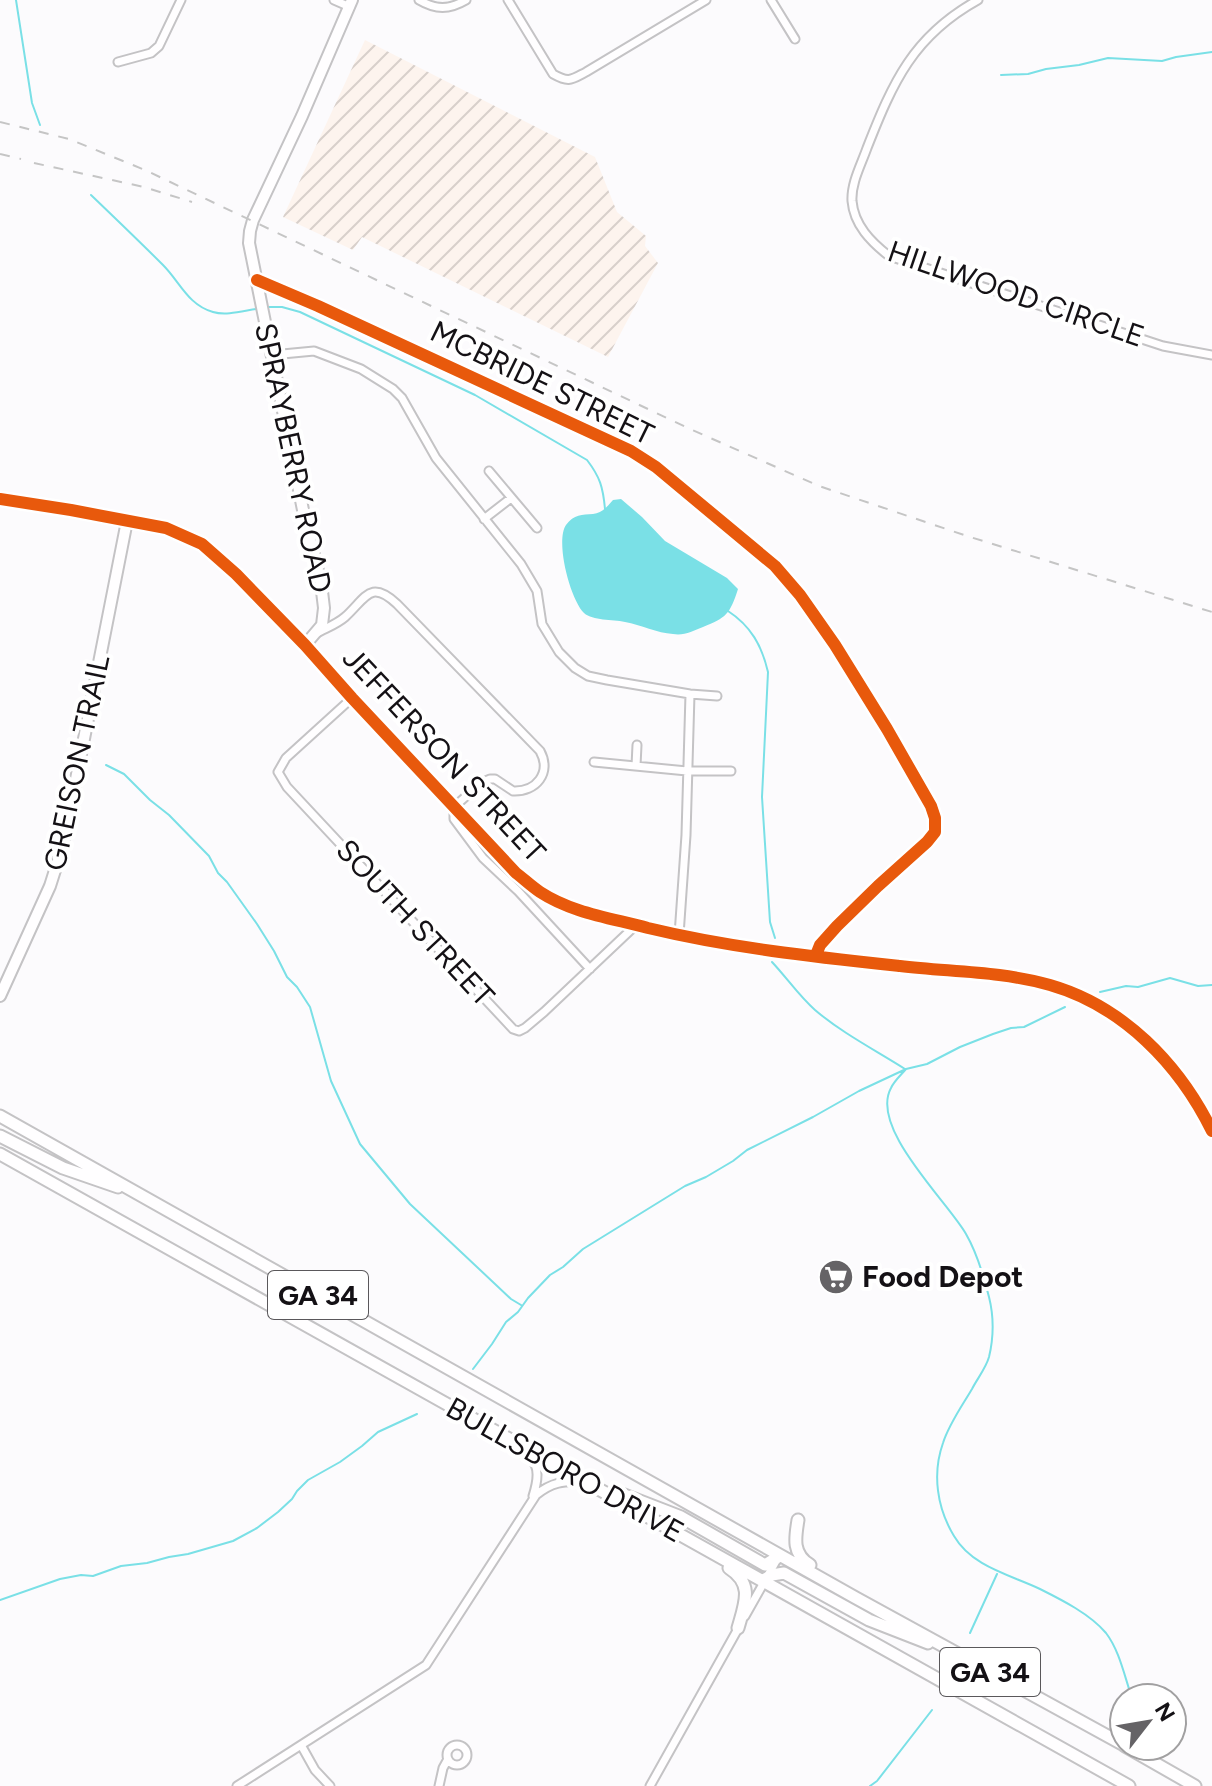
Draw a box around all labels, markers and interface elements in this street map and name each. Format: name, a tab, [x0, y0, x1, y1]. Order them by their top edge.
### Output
street label: HILLWOOD CIRCLE	[883, 232, 1149, 355]
street label: MCBRIDE STREET	[424, 312, 660, 453]
street label: SPRAYBERRY ROAD	[247, 320, 340, 596]
street label: JEFFERSON STREET	[335, 639, 554, 870]
street label: GREISON TRAIL	[36, 651, 117, 874]
street label: SOUTH STREET	[329, 831, 502, 1014]
supermarket icon: Food Depot	[817, 1258, 855, 1296]
place label: Food Depot	[862, 1258, 1023, 1295]
road number: GA 34	[268, 1271, 368, 1319]
street label: BULLSBORO DRIVE	[440, 1389, 691, 1550]
road number: GA 34	[940, 1648, 1040, 1696]
north arrow	[1108, 1682, 1188, 1762]
text: N	[1149, 1698, 1181, 1726]

